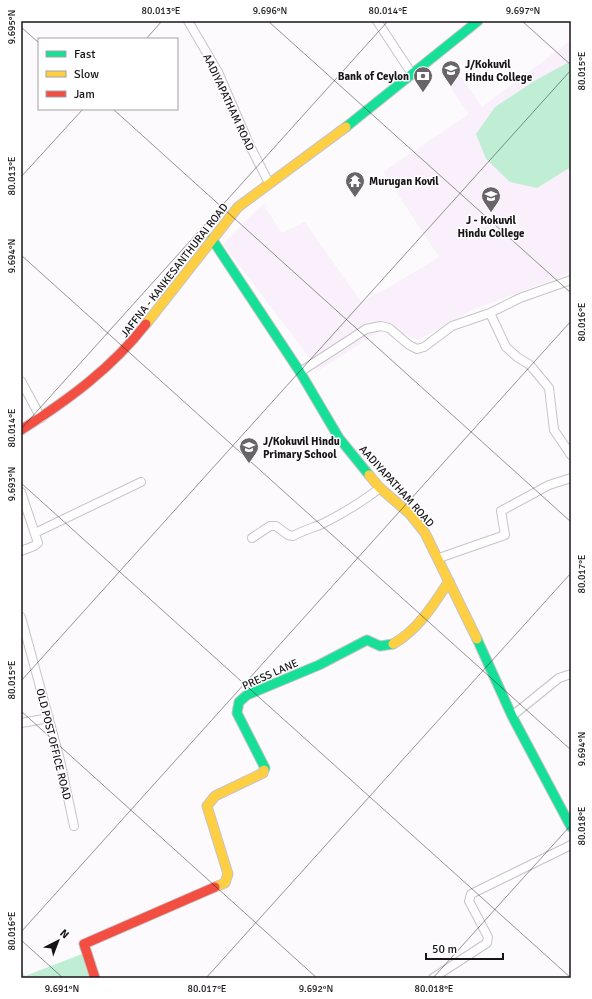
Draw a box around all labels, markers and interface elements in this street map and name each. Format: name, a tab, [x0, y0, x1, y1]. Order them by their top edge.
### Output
text: 80.013°E	[142, 5, 181, 17]
text: 9.696°N	[253, 5, 287, 17]
text: 80.014°E	[369, 5, 408, 17]
text: 9.697°N	[506, 5, 540, 17]
text: 9.695°N	[6, 10, 18, 44]
legend	[38, 38, 178, 110]
text: Fast	[74, 47, 95, 62]
text: 80.015°E	[576, 51, 588, 91]
street label: AADIYAPATHAM ROAD	[200, 52, 257, 153]
place label: J/Kokuvil Hindu College	[465, 58, 533, 84]
school or university icon: J/Kokuvil Hindu College	[440, 59, 462, 87]
bank icon: Bank of Ceylon	[412, 65, 434, 93]
text: Slow	[74, 67, 99, 82]
place label: Bank of Ceylon	[338, 70, 409, 83]
text: Jam	[74, 87, 95, 102]
text: 80.013°E	[6, 156, 18, 196]
temple icon: Murugan Kovil	[344, 170, 366, 198]
place label: Murugan Kovil	[369, 175, 439, 188]
school or university icon: J - Kokuvil Hindu College	[480, 185, 502, 213]
street label: JAFFNA - KANKESANTHURAI ROAD	[118, 201, 231, 340]
place label: J - Kokuvil Hindu College	[457, 214, 525, 240]
text: 9.694°N	[6, 239, 18, 273]
text: 80.016°E	[576, 302, 588, 342]
text: 80.014°E	[6, 408, 18, 448]
place label: J/Kokuvil Hindu Primary School	[263, 435, 340, 461]
school or university icon: J/Kokuvil Hindu Primary School	[238, 436, 260, 464]
street label: AADIYAPATHAM ROAD	[357, 443, 437, 530]
text: 9.693°N	[6, 467, 18, 501]
text: 80.017°E	[576, 554, 588, 594]
street label: PRESS LANE	[240, 656, 300, 693]
text: 80.015°E	[6, 660, 18, 700]
street label: OLD POST OFFICE ROAD	[33, 687, 74, 801]
text: 9.694°N	[576, 732, 588, 766]
text: 80.018°E	[576, 806, 588, 846]
text: 80.016°E	[6, 911, 18, 951]
north arrow	[38, 921, 78, 961]
text: N	[57, 927, 72, 941]
scale bar	[426, 935, 503, 961]
text: 50 m	[432, 942, 457, 957]
text: 9.691°N	[45, 983, 79, 995]
text: 80.017°E	[188, 983, 227, 995]
text: 9.692°N	[299, 983, 333, 995]
text: 80.018°E	[415, 983, 454, 995]

